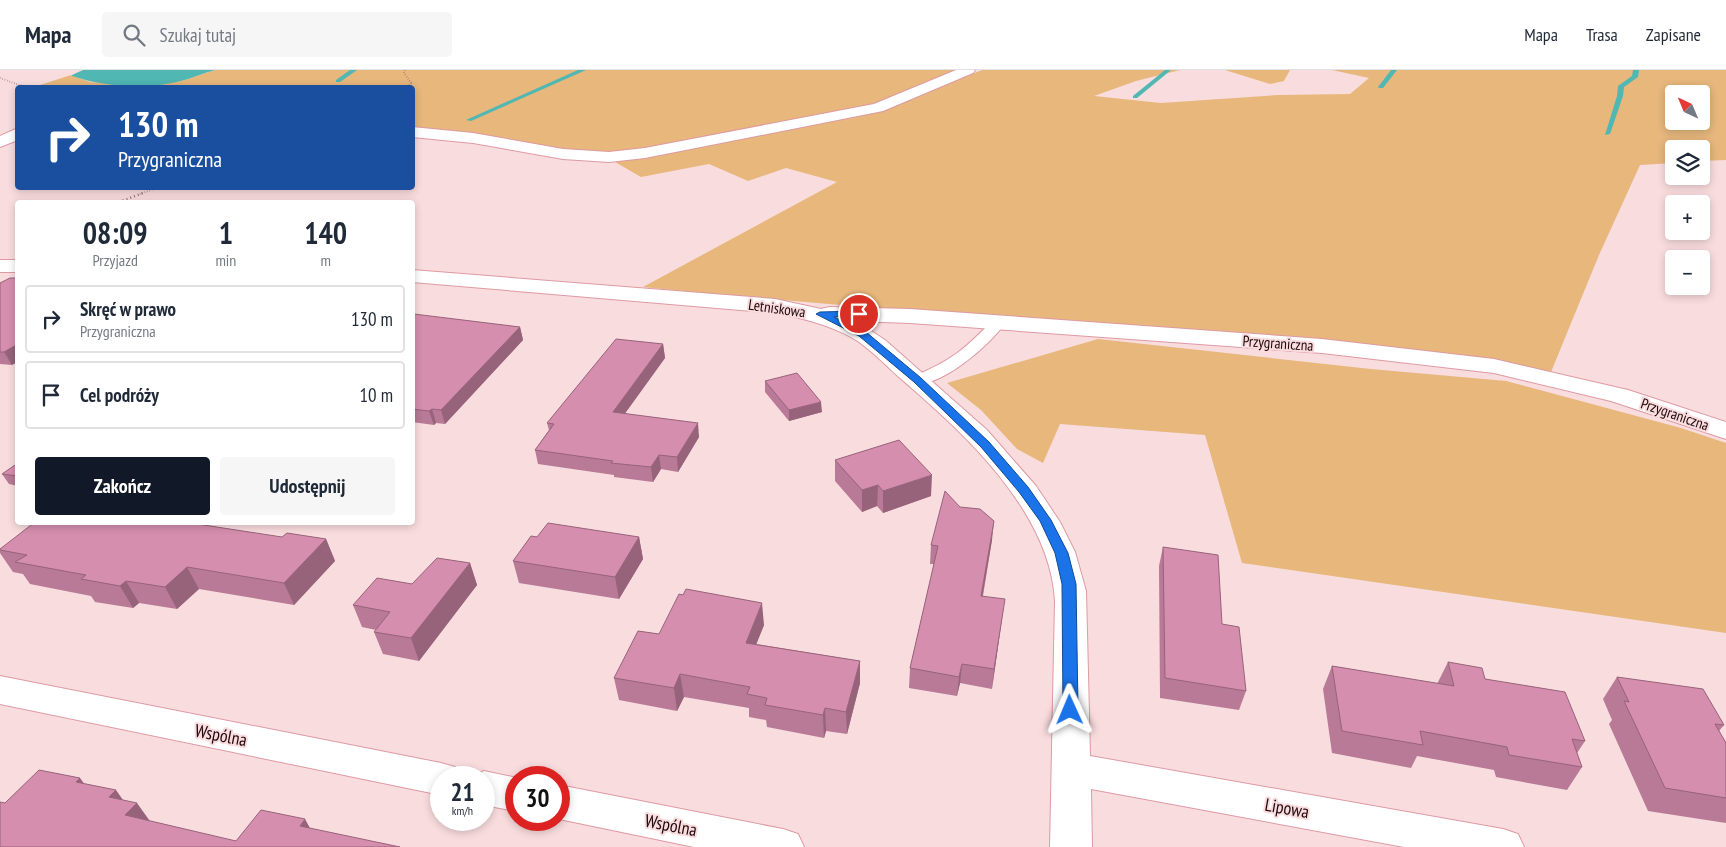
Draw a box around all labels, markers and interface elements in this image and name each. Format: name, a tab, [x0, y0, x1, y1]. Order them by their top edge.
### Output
search box	[102, 12, 452, 57]
text: Mapa	[25, 19, 72, 50]
icon: search	[120, 21, 148, 49]
text: Szukaj tutaj	[160, 23, 236, 47]
text: Mapa	[1524, 23, 1558, 46]
text: Trasa	[1586, 23, 1618, 46]
text: Zapisane	[1646, 23, 1701, 46]
north arrow	[1665, 85, 1710, 130]
map controls	[1665, 85, 1710, 295]
text: 130 m	[118, 101, 199, 147]
icon: right	[35, 105, 100, 170]
button: layers	[1665, 140, 1710, 185]
text: Przygraniczna	[118, 145, 222, 173]
button: +	[1665, 195, 1710, 240]
text: 08:09	[83, 213, 148, 252]
text: 1	[219, 213, 233, 252]
text: 140	[304, 213, 347, 252]
text: Przyjazd	[93, 250, 138, 270]
text: min	[215, 250, 236, 270]
text: m	[320, 250, 331, 270]
button: −	[1665, 250, 1710, 295]
pin	[838, 293, 880, 335]
street label: Letniskowa	[747, 295, 807, 321]
text: Skręć w prawo	[80, 297, 176, 321]
icon: arrive	[845, 300, 873, 328]
icon: right	[37, 305, 65, 333]
text: 130 m	[351, 307, 393, 331]
text: Przygraniczna	[80, 321, 156, 341]
street label: Przygraniczna	[1242, 331, 1314, 355]
icon: arrive	[37, 381, 65, 409]
text: Cel podróży	[80, 383, 159, 407]
text: 10 m	[360, 383, 393, 407]
street label: Przygraniczna	[1638, 393, 1712, 435]
button: Zakończ	[35, 457, 210, 515]
button: Udostępnij	[220, 457, 395, 515]
position arrow	[1043, 683, 1095, 735]
street label: Wspólna	[193, 719, 249, 751]
speed limit sign: 30	[505, 766, 570, 831]
text: 21	[451, 776, 474, 808]
street label: Lipowa	[1263, 793, 1311, 823]
text: km/h	[452, 803, 473, 818]
street label: Wspólna	[643, 809, 699, 841]

